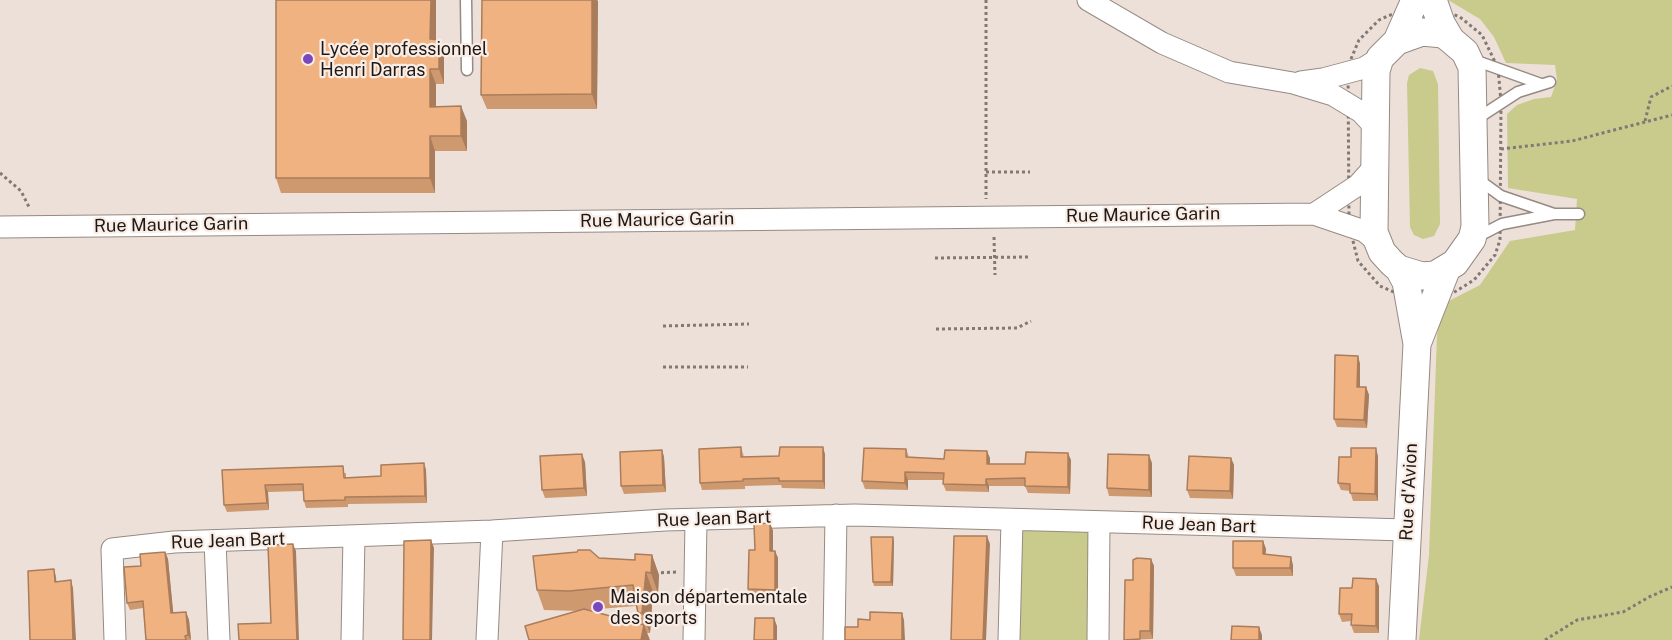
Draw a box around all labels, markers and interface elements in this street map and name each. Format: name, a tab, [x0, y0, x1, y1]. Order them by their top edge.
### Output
place label: Lycée professionnel Henri Darras	[320, 38, 487, 80]
marker: Lycée professionnel Henri Darras	[301, 52, 315, 66]
street label: Rue Maurice Garin	[1066, 203, 1220, 227]
street label: Rue Maurice Garin	[580, 208, 734, 232]
street label: Rue Maurice Garin	[94, 213, 248, 237]
street label: Rue d'Avion	[1396, 443, 1422, 541]
street label: Rue Jean Bart	[656, 506, 772, 532]
street label: Rue Jean Bart	[1141, 512, 1257, 538]
street label: Rue Jean Bart	[170, 528, 286, 554]
place label: Maison départementale des sports	[610, 586, 807, 628]
marker: Maison départementale des sports	[591, 600, 605, 614]

